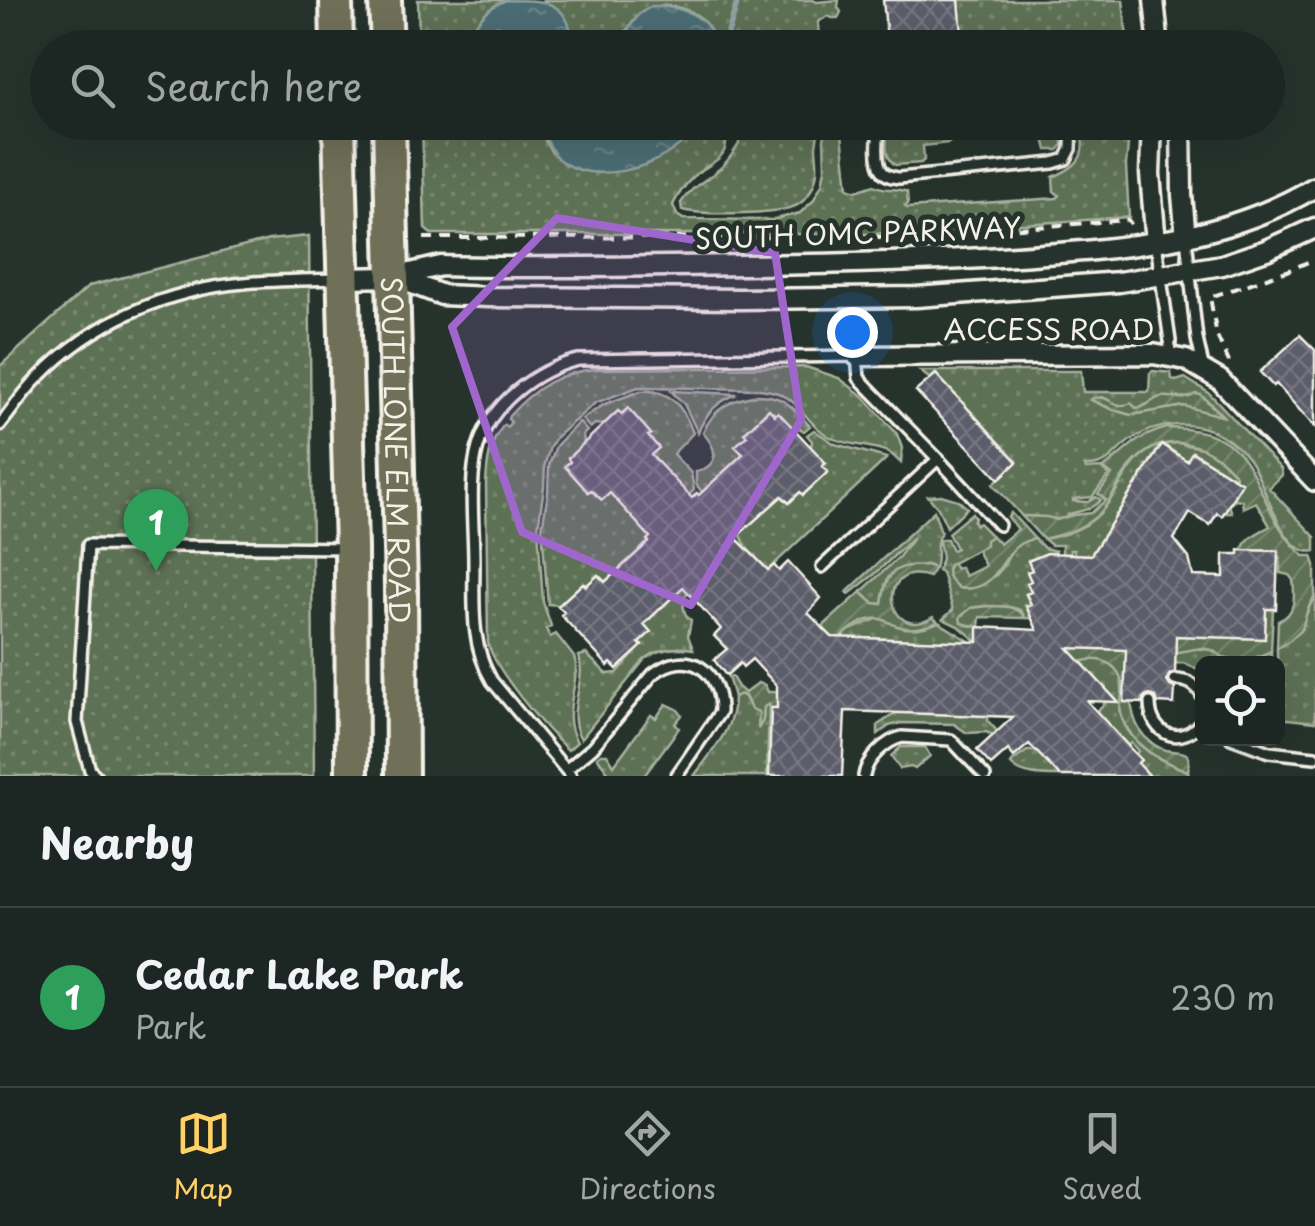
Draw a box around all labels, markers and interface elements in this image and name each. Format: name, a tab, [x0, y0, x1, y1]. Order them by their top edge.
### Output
search box	[30, 30, 1285, 140]
text: Search here	[145, 57, 362, 114]
icon: search	[65, 58, 120, 113]
street label: SOUTH OMC PARKWAY	[694, 205, 1022, 259]
street label: SOUTH LONE ELM ROAD	[371, 276, 423, 623]
your location	[827, 307, 878, 358]
street label: ACCESS ROAD	[944, 307, 1154, 350]
pin: 1	[124, 488, 188, 571]
map controls	[1195, 656, 1285, 746]
button: locate	[1195, 656, 1285, 746]
text: Nearby	[40, 810, 194, 873]
text: Cedar Lake Park	[135, 945, 464, 1002]
text: 1	[65, 973, 80, 1021]
text: 230 m	[1170, 973, 1275, 1021]
text: Park	[135, 1002, 207, 1050]
tab: Map	[173, 1106, 233, 1209]
tab: Directions	[580, 1106, 716, 1209]
tab: Saved	[1062, 1106, 1142, 1209]

